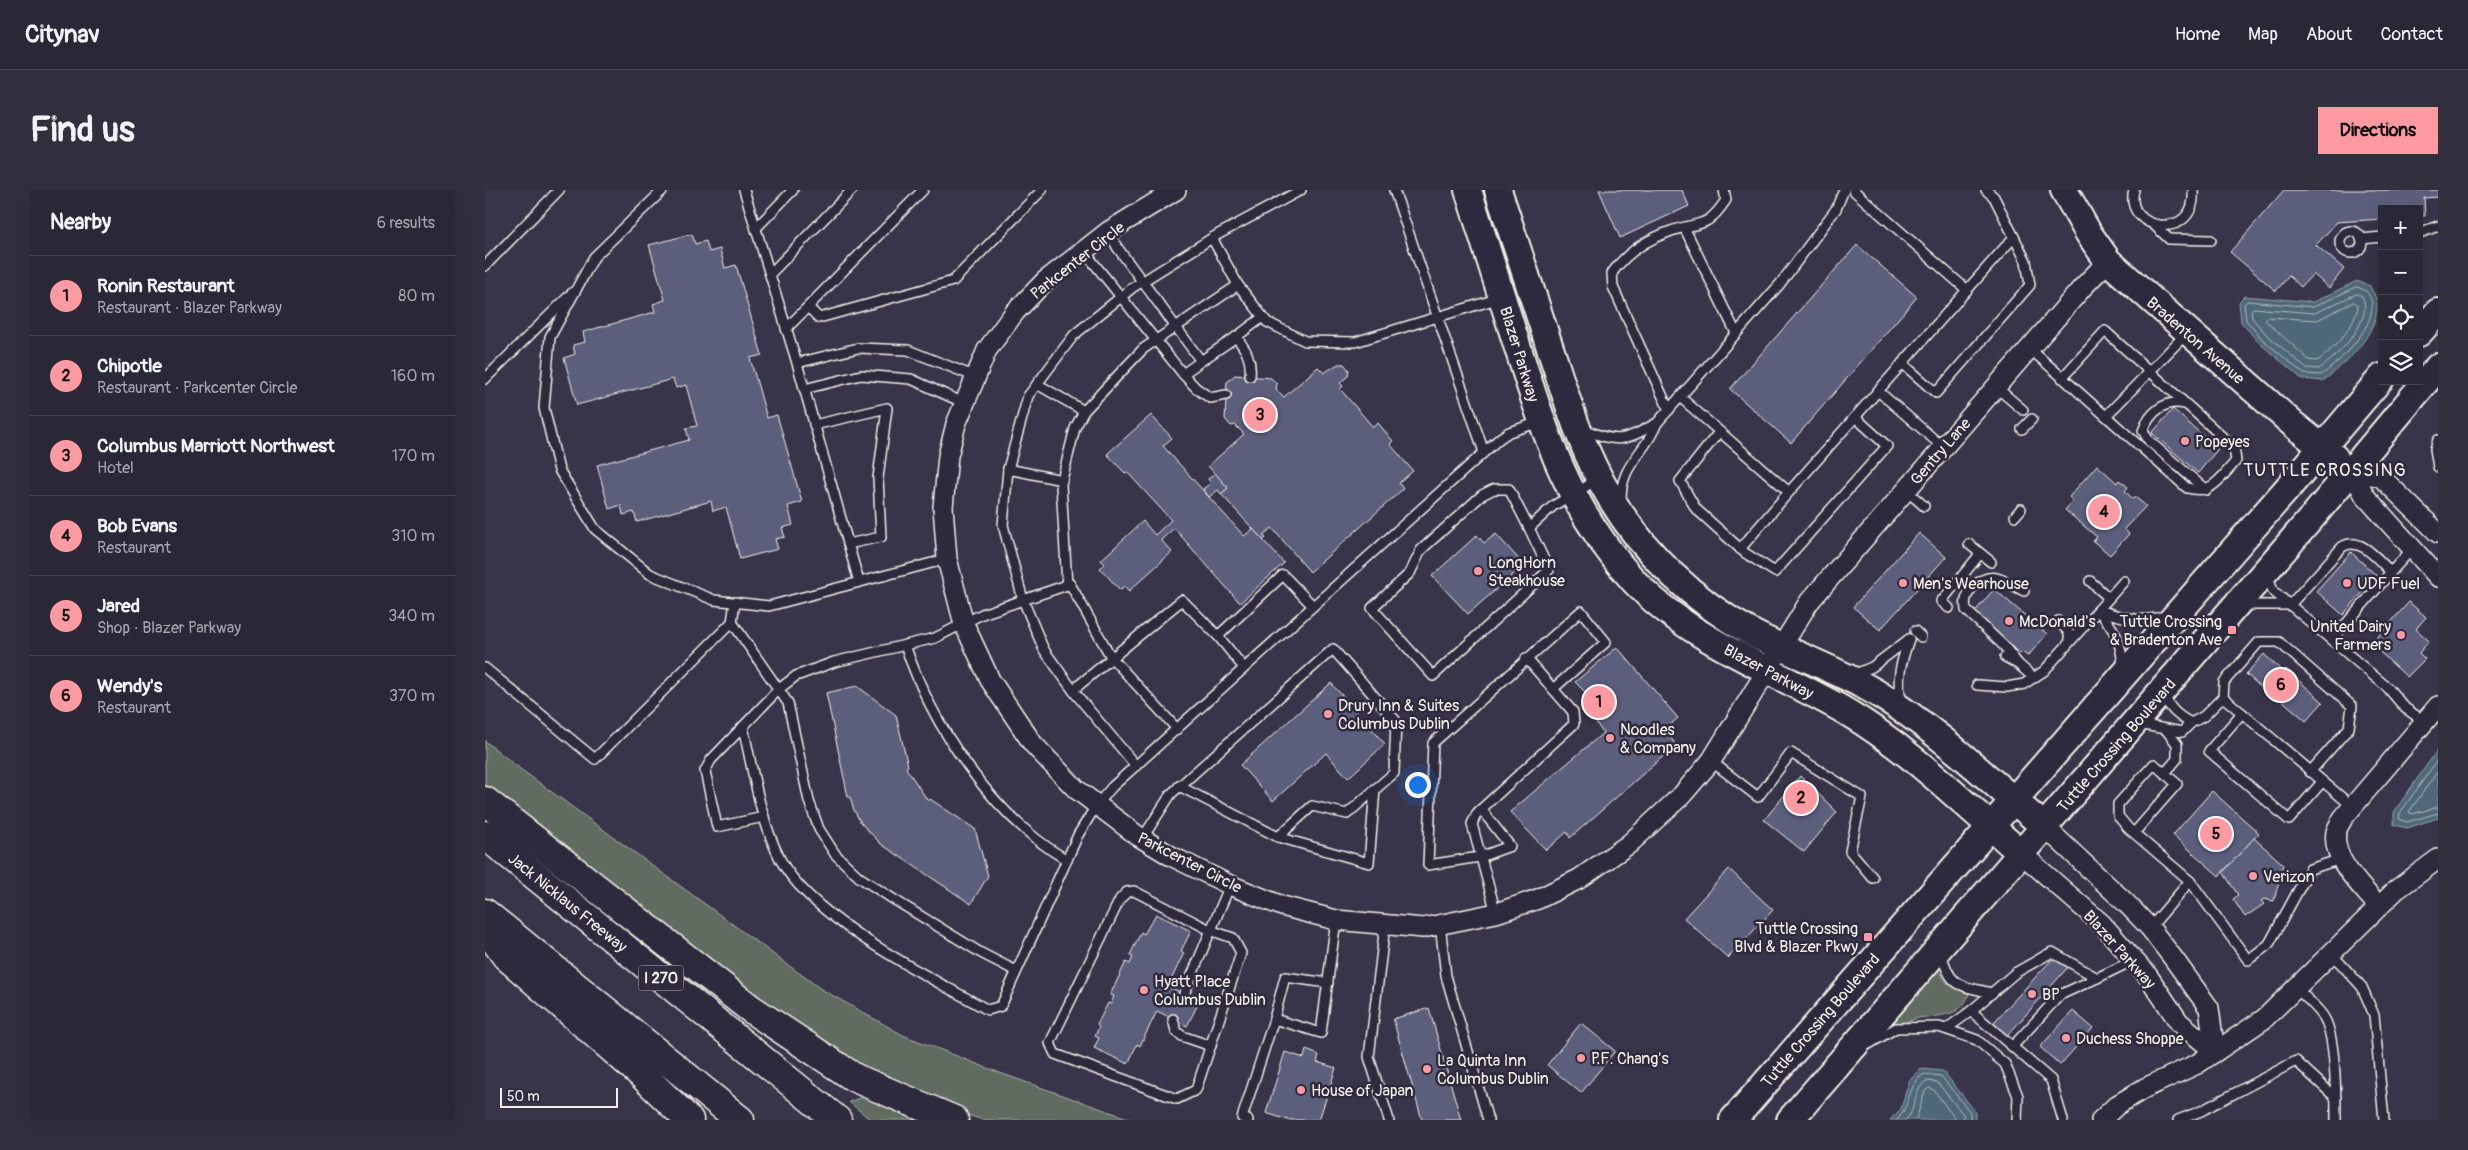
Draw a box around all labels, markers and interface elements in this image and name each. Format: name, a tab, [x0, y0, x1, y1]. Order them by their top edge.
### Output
text: Citynav	[25, 20, 100, 49]
text: Home	[2175, 23, 2220, 46]
text: Map	[2248, 23, 2278, 46]
text: About	[2306, 23, 2352, 46]
text: Contact	[2380, 23, 2443, 46]
button: Directions	[2318, 107, 2438, 154]
text: Find us	[30, 108, 135, 152]
map controls	[2378, 205, 2423, 385]
button: +	[2378, 205, 2423, 250]
text: Nearby	[50, 209, 111, 236]
text: 6 results	[377, 213, 435, 233]
street label: Parkcenter Circle	[1026, 218, 1129, 304]
button: −	[2378, 250, 2423, 295]
text: Ronin Restaurant	[97, 274, 235, 298]
text: 1	[63, 286, 69, 306]
text: 80 m	[398, 286, 435, 306]
street label: Bradenton Avenue	[2142, 293, 2249, 389]
button: locate	[2378, 295, 2423, 340]
text: Restaurant · Blazer Parkway	[97, 298, 282, 318]
street label: Blazer Parkway	[1495, 304, 1543, 405]
button: layers	[2378, 340, 2423, 385]
text: Chipotle	[97, 354, 162, 378]
text: 2	[62, 366, 70, 386]
text: 160 m	[391, 366, 435, 386]
text: Restaurant · Parkcenter Circle	[97, 378, 297, 398]
pin: 3	[1244, 396, 1276, 434]
street label: Gentry Lane	[1906, 414, 1975, 489]
place label: Popeyes	[2195, 432, 2250, 452]
text: Columbus Marriott Northwest	[97, 434, 335, 458]
marker: Popeyes	[2179, 435, 2191, 447]
text: 3	[62, 446, 70, 466]
text: 170 m	[392, 446, 435, 466]
text: Hotel	[97, 458, 134, 478]
district label: TUTTLE CROSSING	[2243, 459, 2407, 482]
pin: 4	[2088, 493, 2120, 531]
text: Bob Evans	[97, 514, 177, 538]
text: 4	[61, 526, 71, 546]
text: 310 m	[391, 526, 435, 546]
text: Restaurant	[97, 538, 171, 558]
place label: LongHorn Steakhouse	[1488, 553, 1565, 591]
marker: LongHorn Steakhouse	[1472, 565, 1484, 577]
place label: Men's Wearhouse	[1913, 574, 2029, 594]
place label: UDF Fuel	[2357, 574, 2420, 594]
marker: Men's Wearhouse	[1897, 577, 1909, 589]
marker: UDF Fuel	[2341, 577, 2353, 589]
text: Jared	[97, 594, 140, 618]
text: 5	[62, 606, 70, 626]
text: 340 m	[388, 606, 435, 626]
place label: McDonald's	[2019, 612, 2096, 632]
place label: Tuttle Crossing & Bradenton Ave	[2110, 612, 2222, 650]
marker: McDonald's	[2003, 615, 2015, 627]
place label: United Dairy Farmers	[2310, 617, 2391, 655]
text: Shop · Blazer Parkway	[97, 618, 241, 638]
marker: Tuttle Crossing & Bradenton Ave	[2226, 624, 2238, 636]
marker: United Dairy Farmers	[2395, 629, 2407, 641]
street label: Blazer Parkway	[1720, 640, 1817, 704]
pin: 6	[2265, 666, 2297, 704]
text: Wendy's	[97, 674, 162, 698]
street label: Tuttle Crossing Boulevard	[2053, 674, 2180, 817]
pin: 1	[1583, 683, 1615, 721]
text: 6	[61, 686, 71, 706]
text: 370 m	[389, 686, 435, 706]
place label: Drury Inn & Suites Columbus Dublin	[1338, 696, 1459, 734]
text: Restaurant	[97, 698, 171, 718]
marker: Drury Inn & Suites Columbus Dublin	[1322, 708, 1334, 720]
place label: Noodles & Company	[1620, 720, 1696, 758]
marker: Noodles & Company	[1604, 732, 1616, 744]
your location	[1405, 772, 1431, 798]
pin: 2	[1785, 779, 1817, 817]
pin: 5	[2200, 815, 2232, 853]
street label: Parkcenter Circle	[1134, 828, 1245, 898]
street label: Jack Nicklaus Freeway	[504, 849, 631, 957]
place label: Verizon	[2263, 867, 2315, 887]
marker: Verizon	[2247, 870, 2259, 882]
street label: Blazer Parkway	[2079, 906, 2160, 993]
place label: Tuttle Crossing Blvd & Blazer Pkwy	[1734, 919, 1858, 957]
marker: Tuttle Crossing Blvd & Blazer Pkwy	[1862, 931, 1874, 943]
street label: Tuttle Crossing Boulevard	[1757, 949, 1884, 1092]
road number: I 270	[639, 966, 683, 990]
place label: Hyatt Place Columbus Dublin	[1154, 972, 1266, 1010]
marker: Hyatt Place Columbus Dublin	[1138, 984, 1150, 996]
place label: BP	[2042, 985, 2060, 1005]
marker: BP	[2026, 988, 2038, 1000]
place label: Duchess Shoppe	[2076, 1029, 2184, 1049]
marker: Duchess Shoppe	[2060, 1032, 2072, 1044]
place label: P.F. Chang's	[1591, 1049, 1669, 1069]
place label: La Quinta Inn Columbus Dublin	[1437, 1051, 1549, 1089]
marker: P.F. Chang's	[1575, 1052, 1587, 1064]
marker: La Quinta Inn Columbus Dublin	[1421, 1063, 1433, 1075]
place label: House of Japan	[1311, 1081, 1414, 1101]
marker: House of Japan	[1295, 1084, 1307, 1096]
scale bar	[500, 1085, 617, 1108]
text: 50 m	[507, 1088, 540, 1105]

